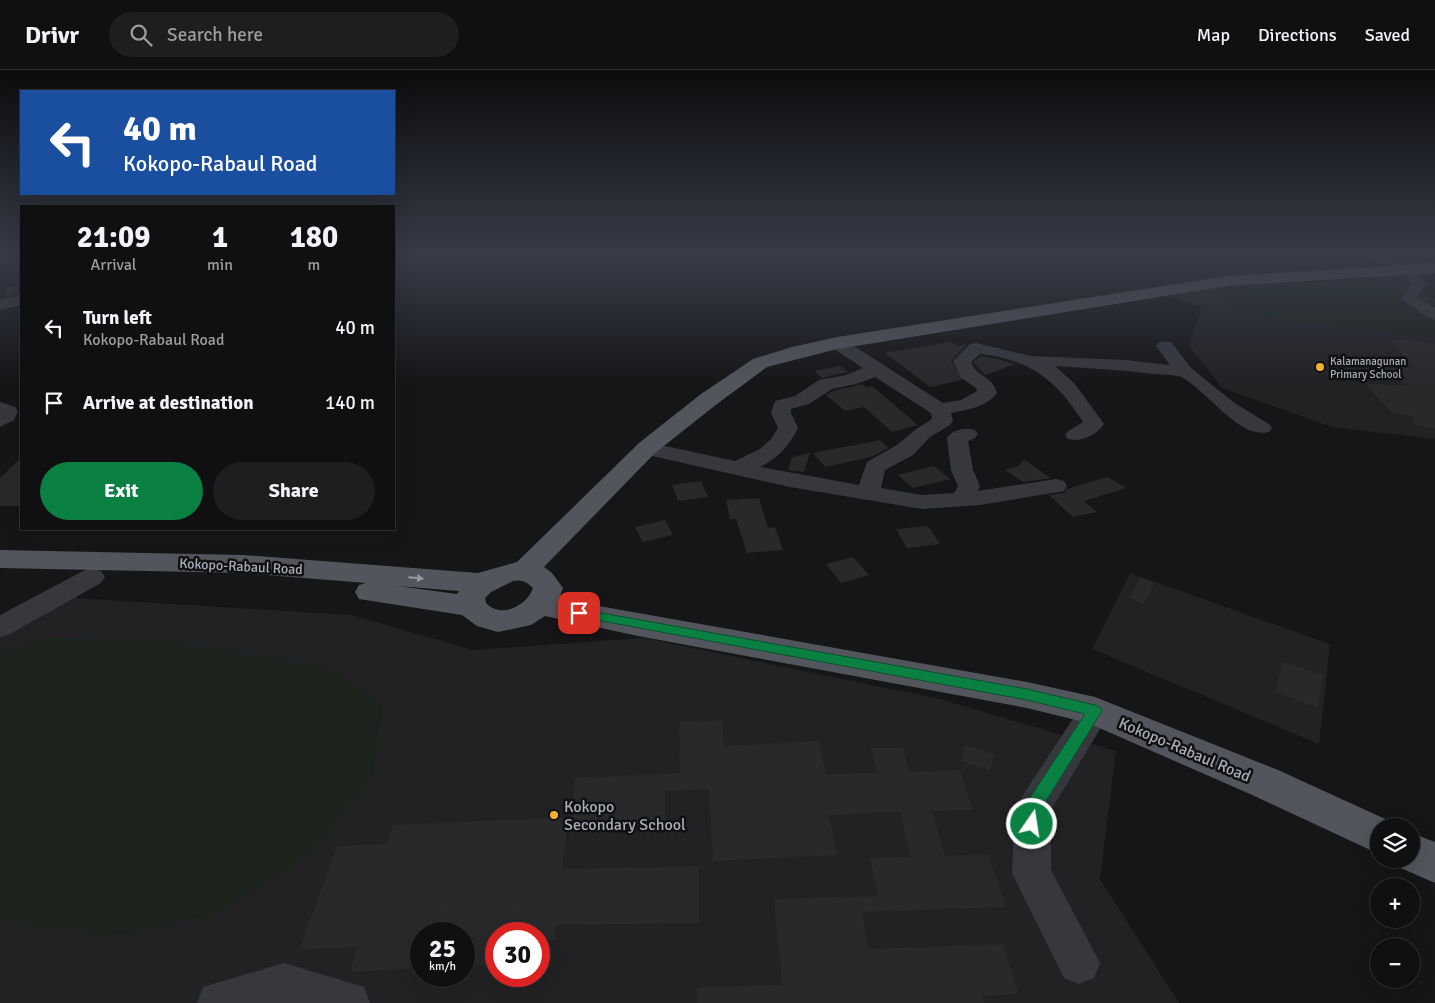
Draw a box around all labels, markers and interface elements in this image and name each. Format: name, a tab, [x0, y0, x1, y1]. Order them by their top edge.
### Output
search box	[109, 12, 459, 57]
text: Drivr	[25, 20, 79, 50]
icon: search	[127, 21, 155, 49]
text: Search here	[167, 23, 263, 47]
text: Map	[1197, 24, 1230, 46]
text: Directions	[1258, 24, 1337, 46]
text: Saved	[1365, 24, 1410, 46]
text: 40 m	[123, 107, 197, 150]
icon: left	[40, 110, 105, 175]
text: Kokopo-Rabaul Road	[123, 150, 317, 177]
text: 21:09	[77, 219, 150, 256]
text: 1	[212, 219, 228, 256]
text: 180	[290, 219, 338, 256]
text: Arrival	[90, 255, 137, 275]
text: min	[207, 255, 233, 275]
text: m	[308, 255, 320, 275]
text: Turn left	[83, 306, 152, 330]
icon: left	[40, 314, 68, 342]
text: 40 m	[335, 316, 375, 340]
text: Kokopo-Rabaul Road	[83, 330, 224, 350]
place label: Kalamanagunan Primary School	[1330, 355, 1406, 381]
marker: Kalamanagunan Primary School	[1314, 361, 1326, 373]
icon: arrive	[40, 389, 68, 417]
text: Arrive at destination	[83, 391, 254, 415]
text: 140 m	[325, 391, 375, 415]
button: Exit	[40, 462, 203, 520]
button: Share	[213, 462, 375, 520]
street label: Kokopo-Rabaul Road	[179, 555, 303, 578]
one-way arrow	[408, 574, 424, 582]
pin	[558, 592, 600, 634]
icon: arrive	[565, 599, 593, 627]
street label: Kokopo-Rabaul Road	[1116, 713, 1254, 787]
place label: Kokopo Secondary School	[564, 797, 686, 835]
position arrow	[1005, 797, 1057, 849]
marker: Kokopo Secondary School	[548, 809, 560, 821]
map controls	[1370, 818, 1420, 988]
button: layers	[1370, 818, 1420, 868]
button: +	[1370, 878, 1420, 928]
speed limit sign: 30	[485, 922, 550, 987]
text: 25	[429, 933, 456, 964]
button: −	[1370, 938, 1420, 988]
text: km/h	[429, 959, 456, 974]

